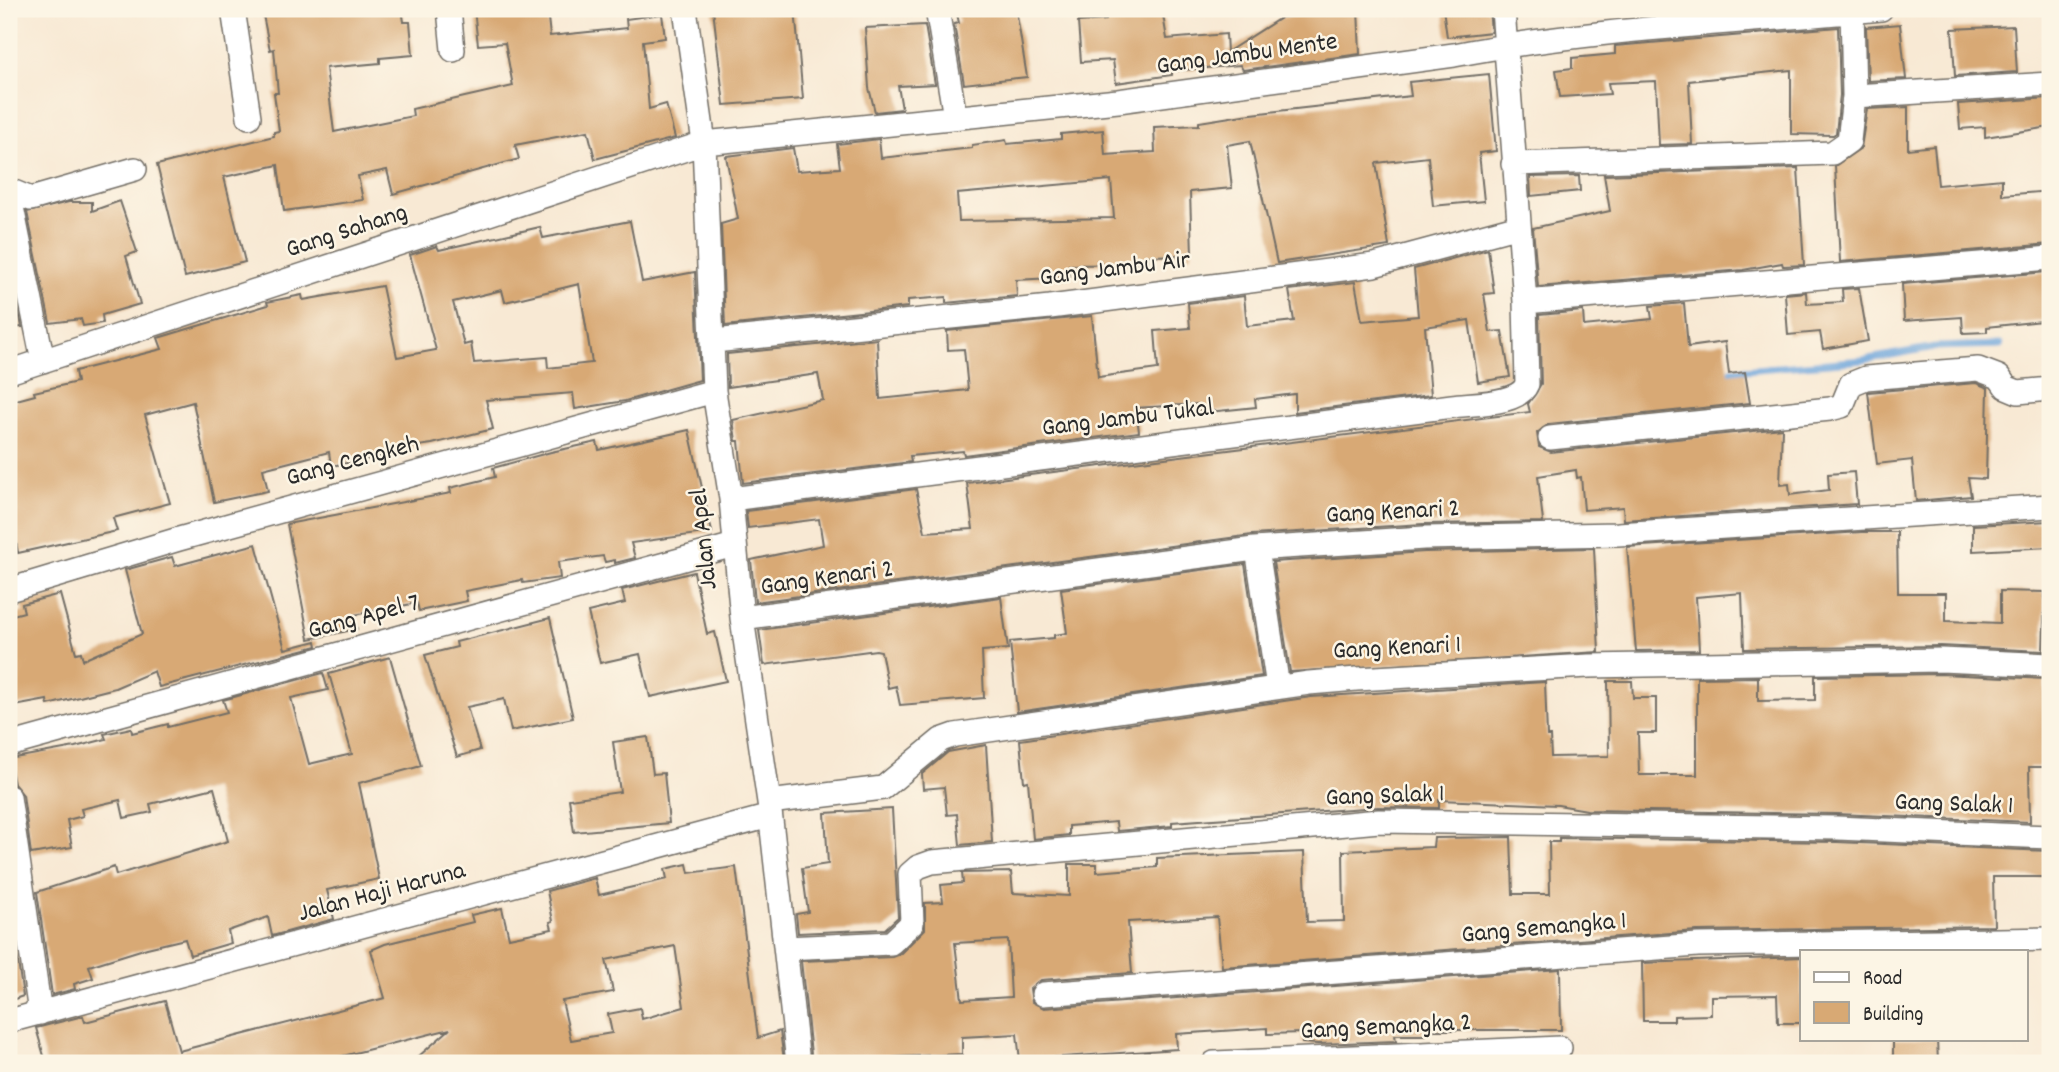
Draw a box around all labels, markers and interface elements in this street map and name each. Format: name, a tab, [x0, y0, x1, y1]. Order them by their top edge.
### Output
street label: Gang Jambu Mente	[1154, 24, 1340, 86]
street label: Gang Sahang	[281, 195, 413, 269]
street label: Gang Jambu Air	[1038, 242, 1193, 298]
street label: Gang Jambu Tukal	[1040, 390, 1216, 448]
street label: Gang Cengkeh	[282, 426, 424, 498]
street label: Jalan Apel	[681, 486, 729, 592]
street label: Gang Kenari 2	[1325, 491, 1461, 535]
street label: Gang Kenari 2	[758, 551, 896, 607]
street label: Gang Apel 7	[304, 585, 424, 651]
street label: Gang Kenari 1	[1332, 627, 1462, 671]
street label: Gang Salak 1	[1325, 776, 1445, 818]
street label: Gang Salak 1	[1894, 784, 2014, 826]
street label: Jalan Haji Haruna	[294, 853, 470, 933]
street label: Gang Semangka 1	[1460, 903, 1628, 955]
legend	[1800, 950, 2028, 1040]
text: Road	[1863, 965, 1902, 995]
text: Building	[1863, 1001, 1923, 1031]
street label: Gang Semangka 2	[1300, 1005, 1472, 1051]

